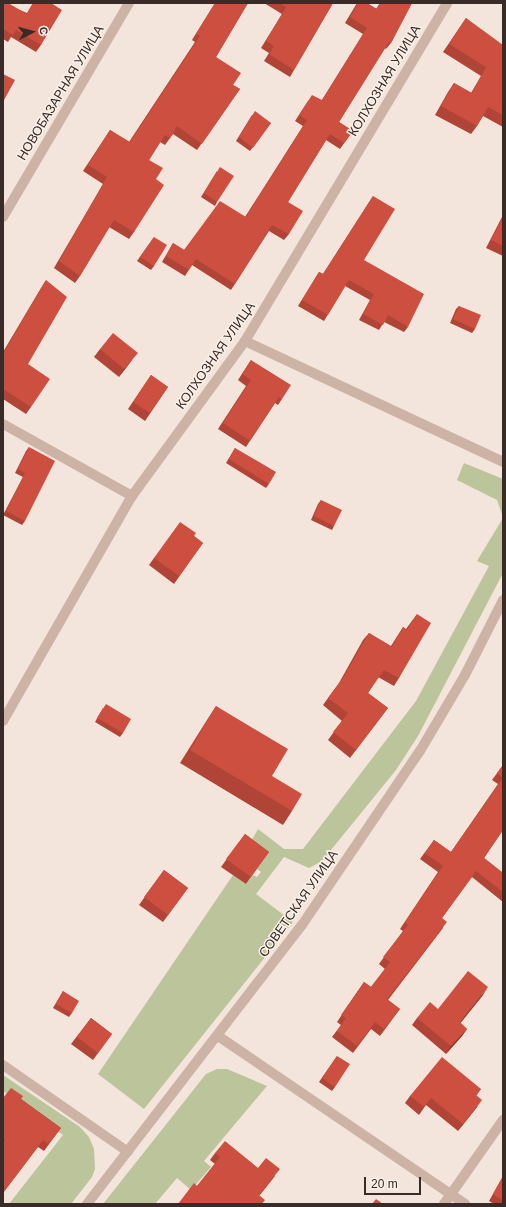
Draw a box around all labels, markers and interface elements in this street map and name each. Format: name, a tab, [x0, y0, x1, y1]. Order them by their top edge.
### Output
north arrow	[12, 12, 52, 52]
street label: КОЛХОЗНАЯ УЛИЦА	[346, 22, 424, 140]
street label: НОВОБАЗАРНАЯ УЛИЦА	[14, 23, 108, 163]
text: С	[38, 26, 50, 35]
street label: КОЛХОЗНАЯ УЛИЦА	[173, 299, 259, 413]
street label: СОВЕТСКАЯ УЛИЦА	[256, 847, 342, 961]
scale bar	[366, 1169, 423, 1195]
text: 20 m	[371, 1177, 398, 1191]

